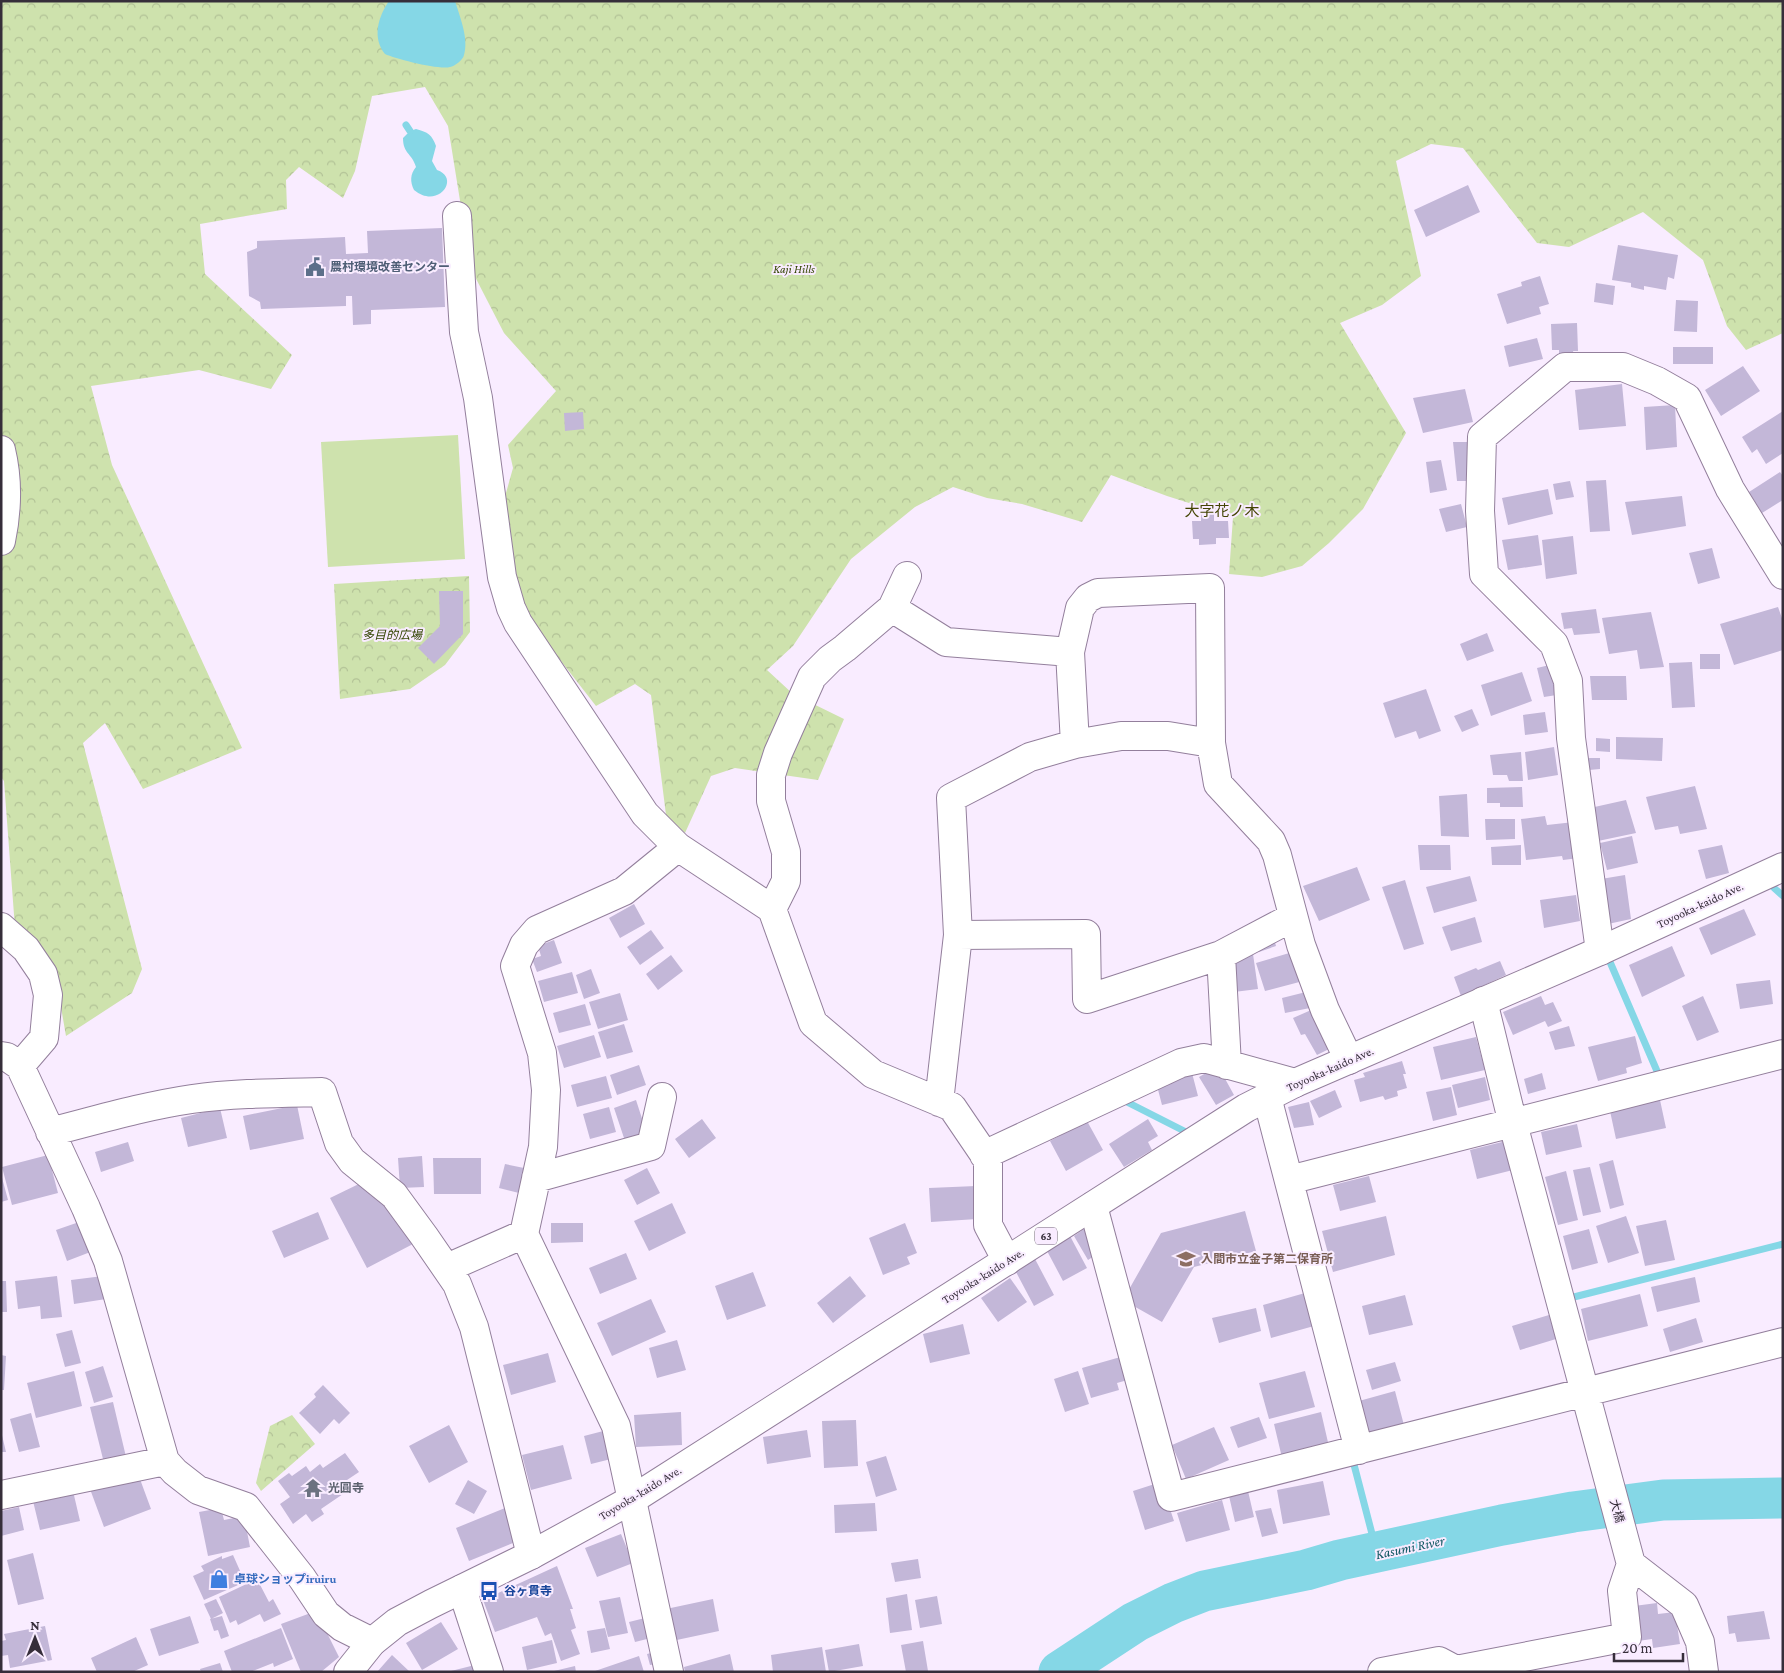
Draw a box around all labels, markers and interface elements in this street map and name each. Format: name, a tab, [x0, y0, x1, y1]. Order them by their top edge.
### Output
public building icon: 農村環境改善センター	[304, 256, 326, 278]
place label: 農村環境改善センター	[330, 260, 450, 274]
park label: Kaji Hills	[773, 262, 815, 276]
district label: 大字花ノ木	[1184, 503, 1260, 519]
park label: 多目的広場	[362, 628, 424, 642]
street label: Toyooka-kaido Ave.	[1655, 879, 1746, 931]
street label: Toyooka-kaido Ave.	[1284, 1043, 1376, 1094]
road number: 63	[1035, 1228, 1057, 1244]
street label: Toyooka-kaido Ave.	[940, 1245, 1027, 1307]
school or university icon: 入間市立金子第二保育所	[1175, 1248, 1197, 1270]
place label: 入間市立金子第二保育所	[1201, 1252, 1333, 1266]
street label: Toyooka-kaido Ave.	[596, 1463, 684, 1523]
temple icon: 光圓寺	[302, 1477, 324, 1499]
place label: 光圓寺	[328, 1481, 364, 1495]
street label: 大橋	[1607, 1498, 1627, 1524]
water label: Kasumi River	[1374, 1532, 1447, 1562]
shop icon: 卓球ショップiruiru	[208, 1568, 230, 1590]
place label: 卓球ショップiruiru	[234, 1572, 336, 1586]
bus stop icon: 谷ヶ貫寺	[478, 1580, 500, 1602]
place label: 谷ヶ貫寺	[504, 1584, 552, 1598]
north arrow	[10, 1613, 60, 1663]
text: N	[30, 1617, 40, 1633]
scale bar	[1614, 1630, 1683, 1662]
text: 20 m	[1622, 1640, 1653, 1656]

